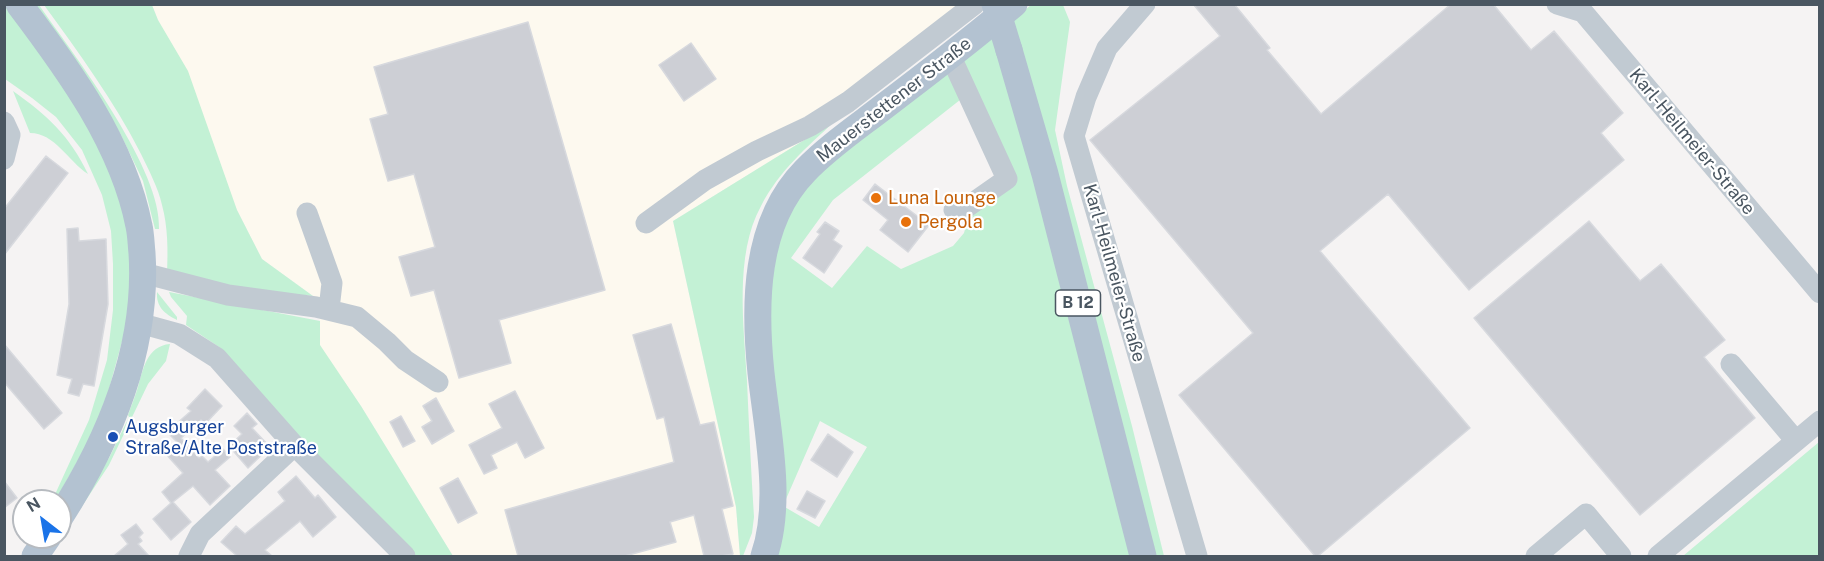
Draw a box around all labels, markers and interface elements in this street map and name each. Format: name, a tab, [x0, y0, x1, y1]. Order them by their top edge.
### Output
street label: Mauerstettener Straße	[812, 33, 976, 167]
street label: Karl-Heilmeier-Straße	[1625, 65, 1759, 219]
street label: Karl-Heilmeier-Straße	[1078, 182, 1150, 364]
place label: Luna Lounge	[888, 187, 996, 209]
marker: Luna Lounge	[869, 191, 883, 205]
place label: Pergola	[918, 211, 983, 233]
marker: Pergola	[899, 215, 913, 229]
road number: B 12	[1056, 290, 1100, 316]
place label: Augsburger Straße/Alte Poststraße	[125, 416, 317, 458]
marker: Augsburger Straße/Alte Poststraße	[106, 430, 120, 444]
north arrow	[12, 489, 72, 549]
text: N	[23, 493, 44, 516]

